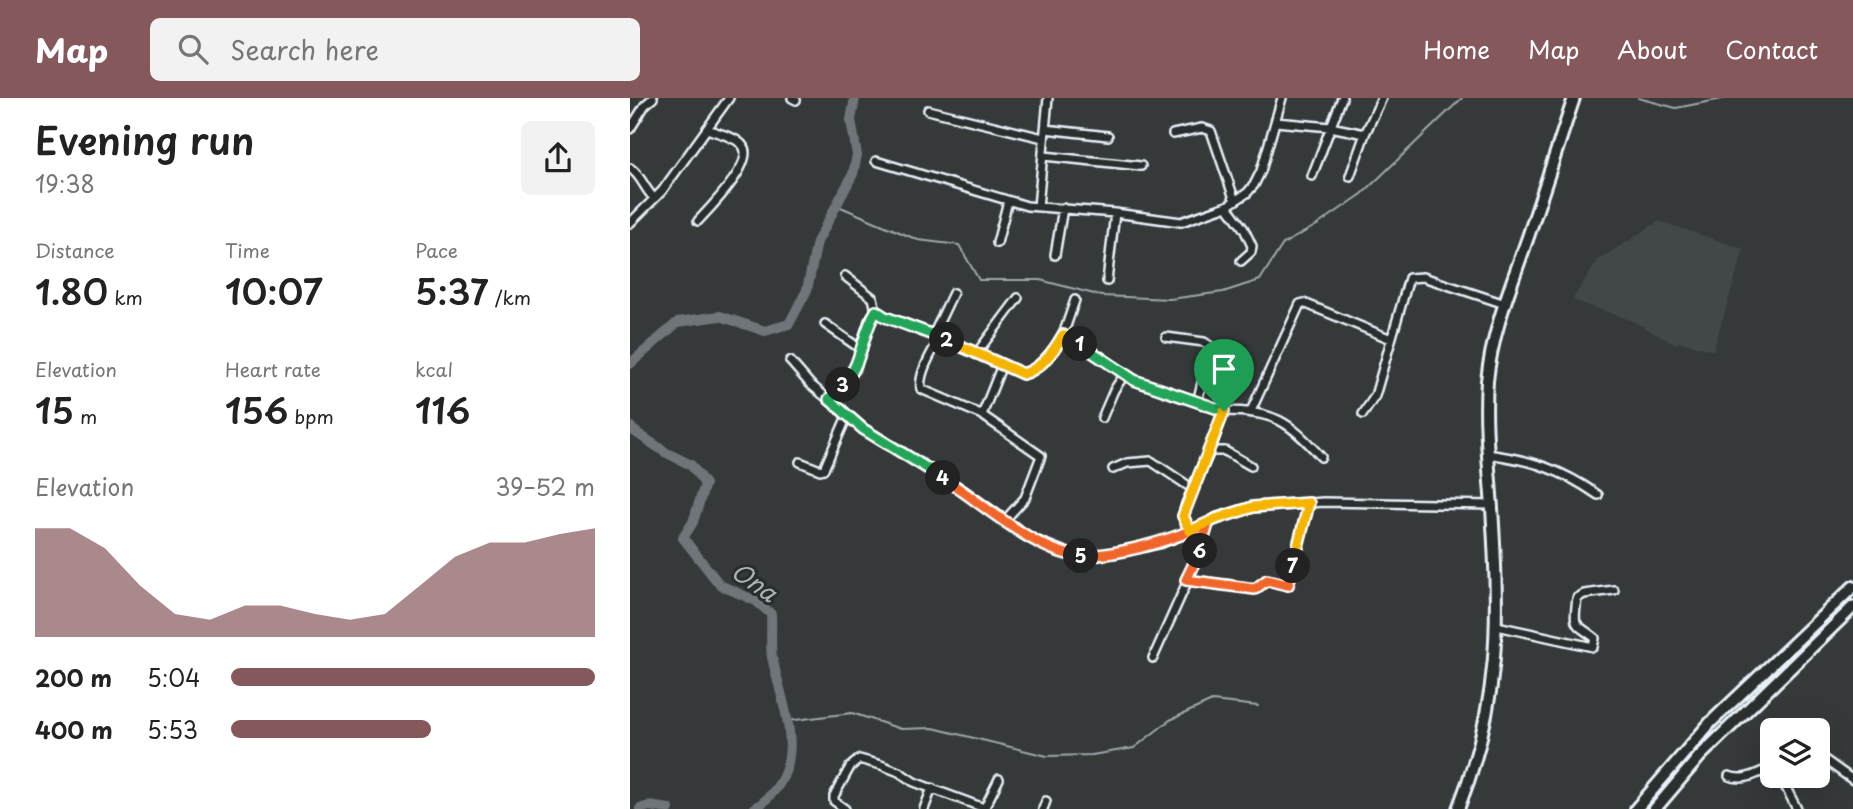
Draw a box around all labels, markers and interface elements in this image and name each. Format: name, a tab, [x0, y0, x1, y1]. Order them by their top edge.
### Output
search box	[150, 18, 640, 81]
text: Map	[35, 24, 108, 74]
icon: search	[174, 30, 212, 68]
text: Search here	[230, 30, 379, 69]
text: Home	[1423, 31, 1490, 67]
text: Map	[1528, 31, 1579, 67]
text: About	[1617, 31, 1687, 67]
text: Contact	[1725, 31, 1818, 67]
text: Evening run	[35, 111, 254, 168]
button: share	[521, 121, 595, 195]
text: 19:38	[35, 166, 95, 201]
text: Distance	[35, 236, 115, 264]
text: Time	[225, 236, 270, 264]
text: Pace	[415, 236, 458, 264]
text: 1.80	[35, 264, 108, 317]
text: 10:07	[225, 264, 323, 317]
text: 5:37	[415, 264, 489, 317]
text: km	[108, 283, 143, 311]
text: /km	[489, 283, 531, 311]
pin: 2	[930, 322, 964, 358]
text: 2	[940, 325, 953, 353]
pin: 1	[1063, 327, 1098, 362]
text: 1	[1075, 329, 1084, 357]
pin	[1194, 339, 1254, 411]
icon: arrive	[1205, 350, 1243, 388]
text: Elevation	[35, 355, 117, 383]
text: Heart rate	[225, 355, 321, 383]
text: kcal	[415, 355, 453, 383]
pin: 3	[826, 368, 860, 402]
text: 3	[836, 370, 849, 398]
text: 15	[35, 383, 74, 436]
text: 156	[225, 383, 288, 436]
text: 116	[415, 383, 470, 436]
text: m	[74, 402, 97, 430]
text: bpm	[288, 402, 334, 430]
pin: 4	[926, 460, 960, 496]
text: 4	[936, 463, 949, 491]
text: Elevation	[35, 469, 134, 504]
text: 39–52 m	[495, 469, 595, 504]
pin: 6	[1182, 533, 1218, 568]
text: 6	[1193, 536, 1206, 564]
pin: 5	[1064, 538, 1098, 574]
text: 5	[1074, 541, 1087, 569]
pin: 7	[1276, 548, 1310, 584]
text: 7	[1287, 551, 1298, 579]
water label: Ona	[725, 552, 786, 610]
text: 200 m	[35, 660, 112, 695]
text: 5:04	[147, 660, 200, 695]
text: 400 m	[35, 712, 113, 747]
text: 5:53	[147, 712, 198, 747]
map controls	[1760, 718, 1830, 788]
button: layers	[1760, 718, 1830, 788]

